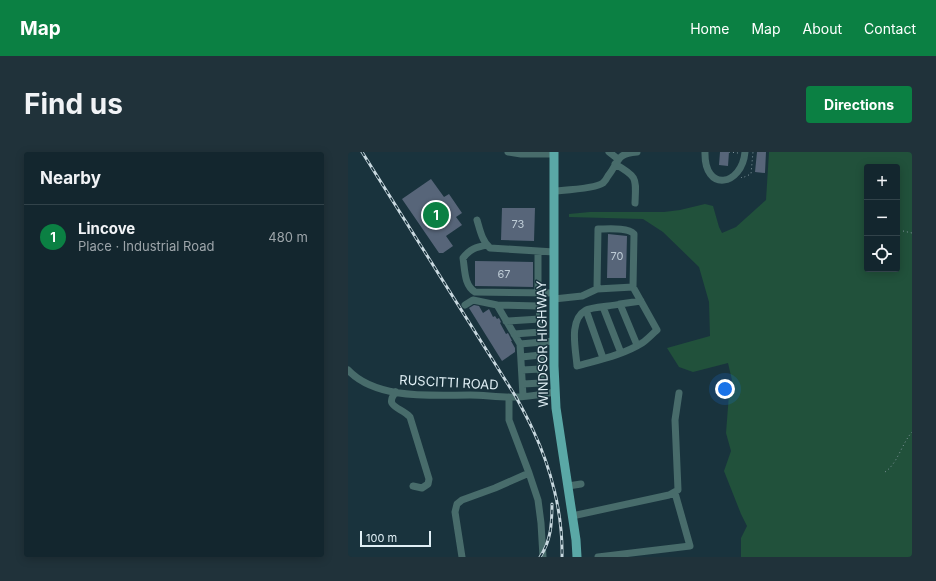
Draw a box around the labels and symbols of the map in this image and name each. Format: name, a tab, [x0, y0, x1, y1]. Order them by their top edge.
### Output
pin: 1	[423, 200, 449, 230]
house number: 73	[512, 217, 525, 231]
house number: 70	[611, 249, 624, 263]
house number: 67	[497, 267, 511, 281]
street label: WINDSOR HIGHWAY	[533, 280, 551, 408]
street label: RUSCITTI ROAD	[399, 371, 499, 393]
your location	[715, 379, 735, 399]
scale bar	[360, 529, 431, 548]

